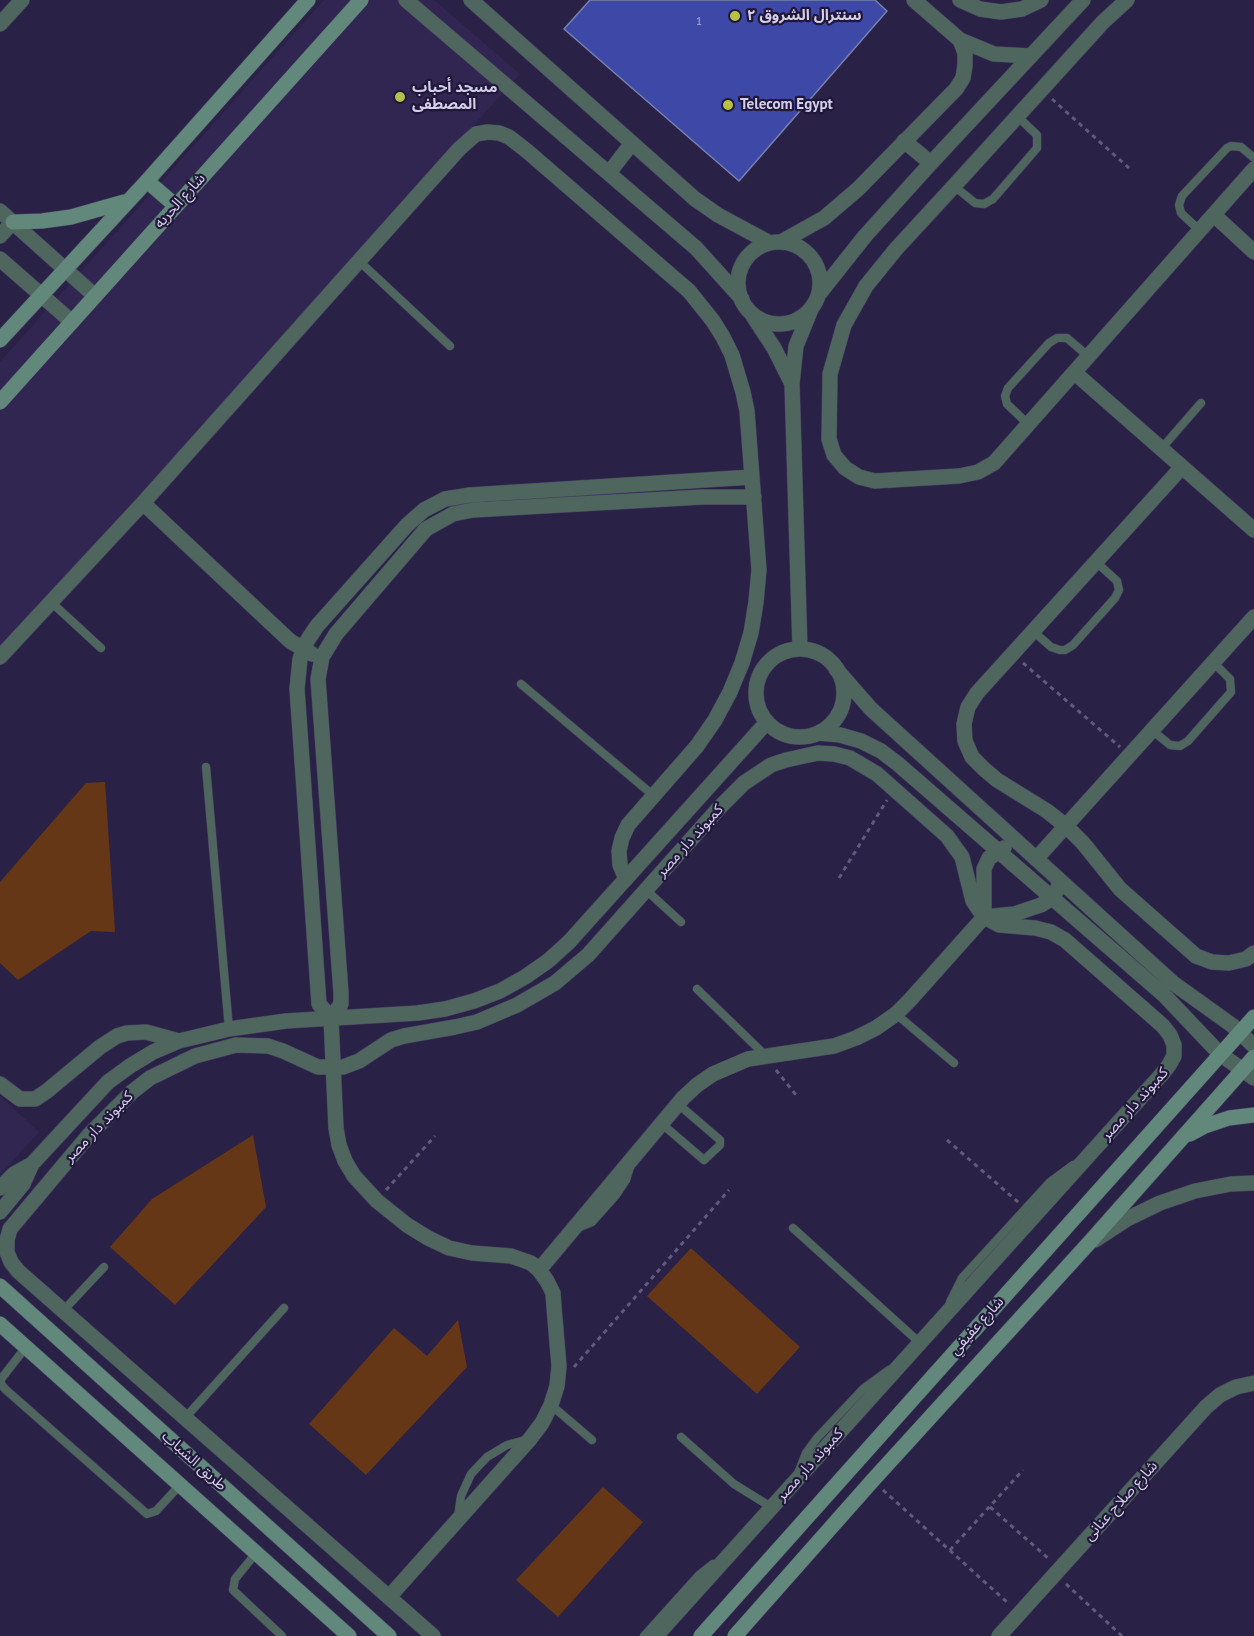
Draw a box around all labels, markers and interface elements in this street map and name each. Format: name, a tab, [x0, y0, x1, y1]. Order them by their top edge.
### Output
place label: سنترال الشروق ٢	[747, 7, 861, 25]
marker: سنترال الشروق ٢	[728, 9, 742, 23]
house number: 1	[696, 15, 702, 29]
place label: مسجد أحباب المصطفى	[412, 79, 498, 114]
marker: مسجد أحباب المصطفى	[393, 90, 407, 104]
place label: Telecom Egypt	[740, 96, 833, 114]
marker: Telecom Egypt	[721, 98, 735, 112]
street label: شارع الحريه	[151, 170, 209, 232]
street label: كمبوند دار مصر	[653, 801, 727, 881]
street label: كمبوند دار مصر	[1098, 1064, 1172, 1144]
street label: كمبوند دار مصر	[61, 1088, 137, 1166]
street label: شارع عفيفي	[946, 1293, 1008, 1359]
street label: كمبوند دار مصر	[773, 1425, 847, 1505]
street label: طريق الشباب	[158, 1427, 230, 1495]
street label: شارع صلاح عنانى	[1080, 1457, 1162, 1545]

